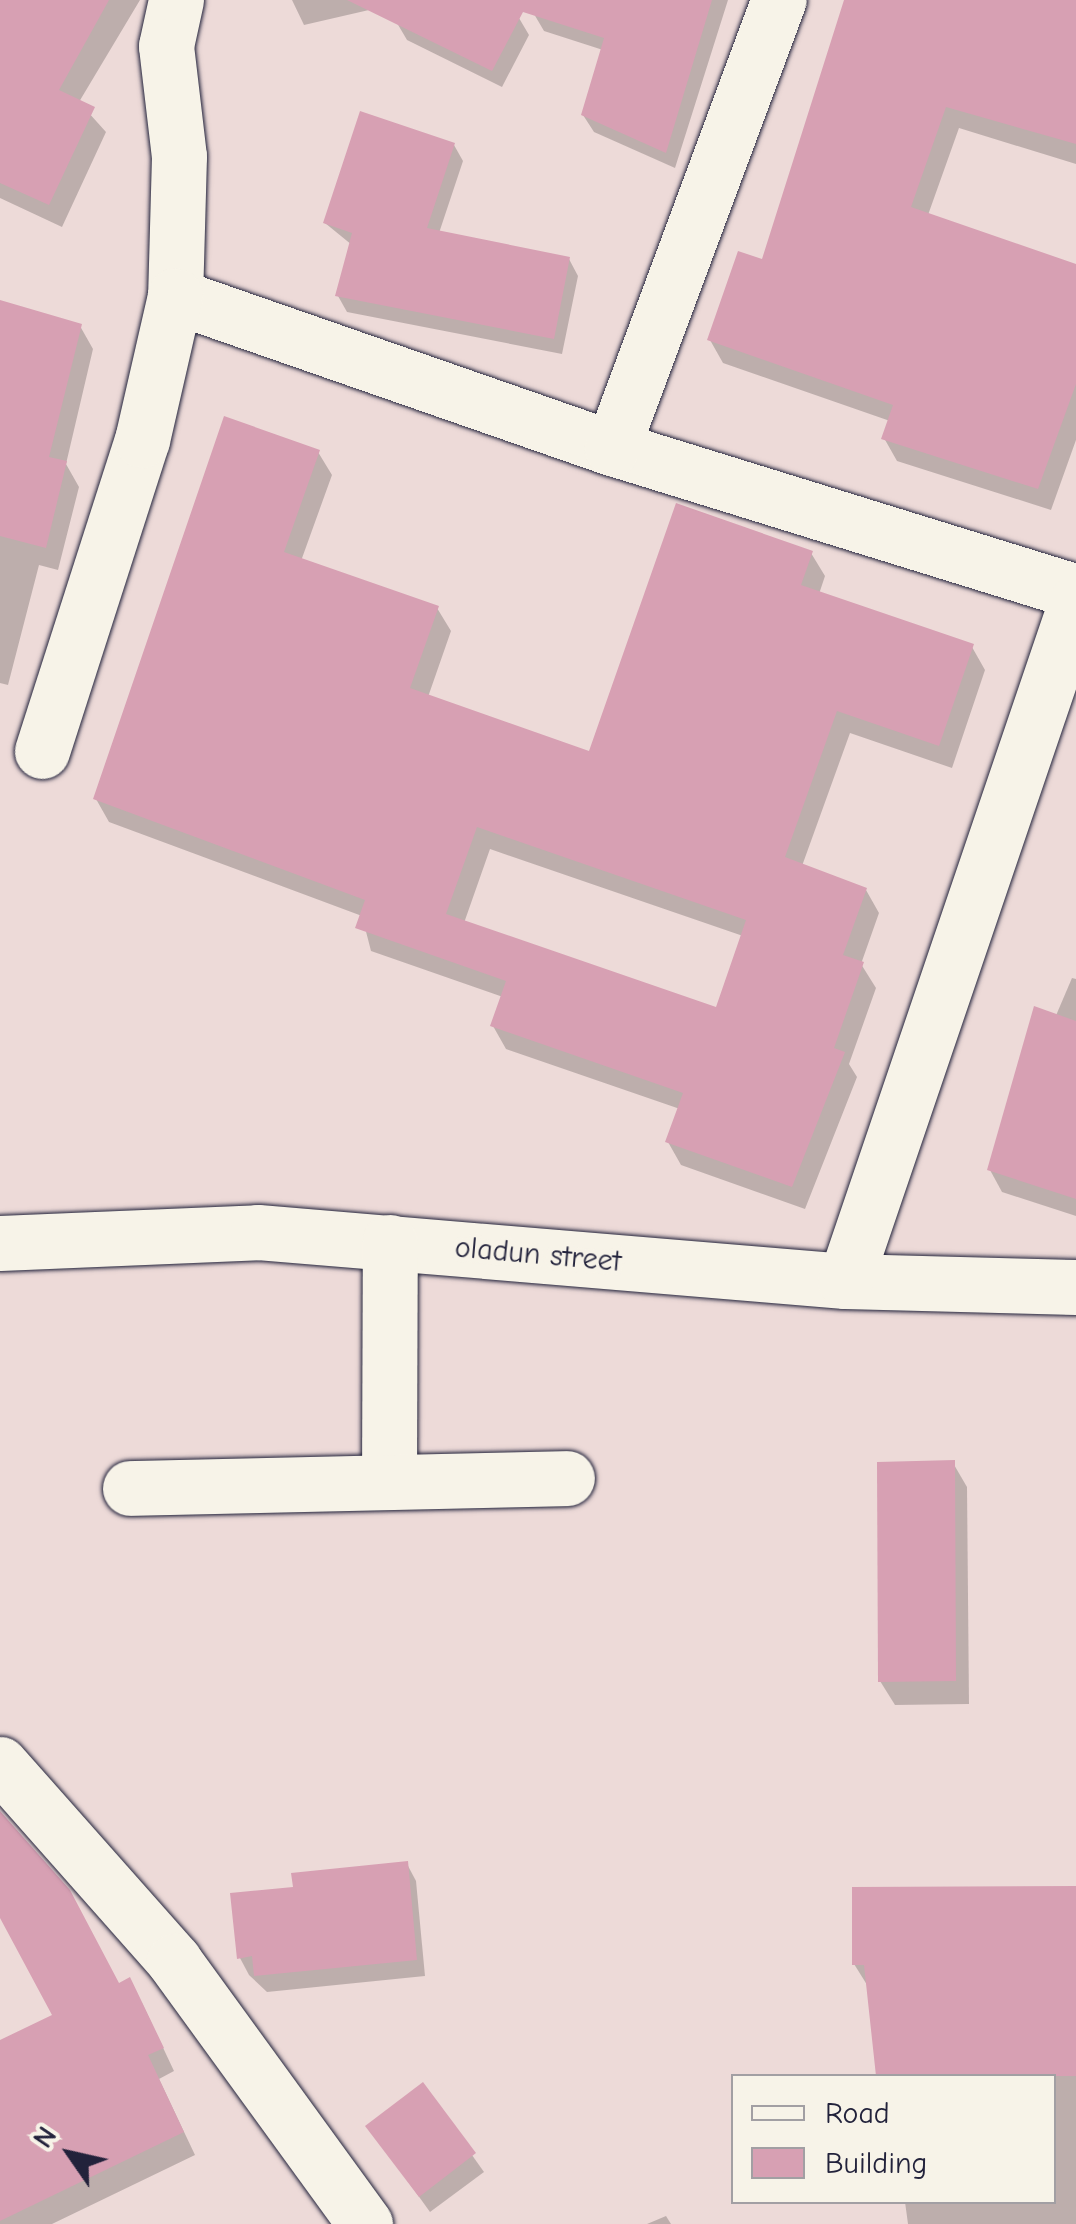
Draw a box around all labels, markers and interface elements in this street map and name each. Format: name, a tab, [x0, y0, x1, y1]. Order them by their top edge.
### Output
street label: oladun street	[453, 1230, 623, 1280]
legend	[731, 2074, 1056, 2204]
text: Road	[825, 2096, 890, 2131]
north arrow	[20, 2104, 120, 2204]
text: N	[27, 2121, 63, 2154]
text: Building	[825, 2146, 928, 2181]

